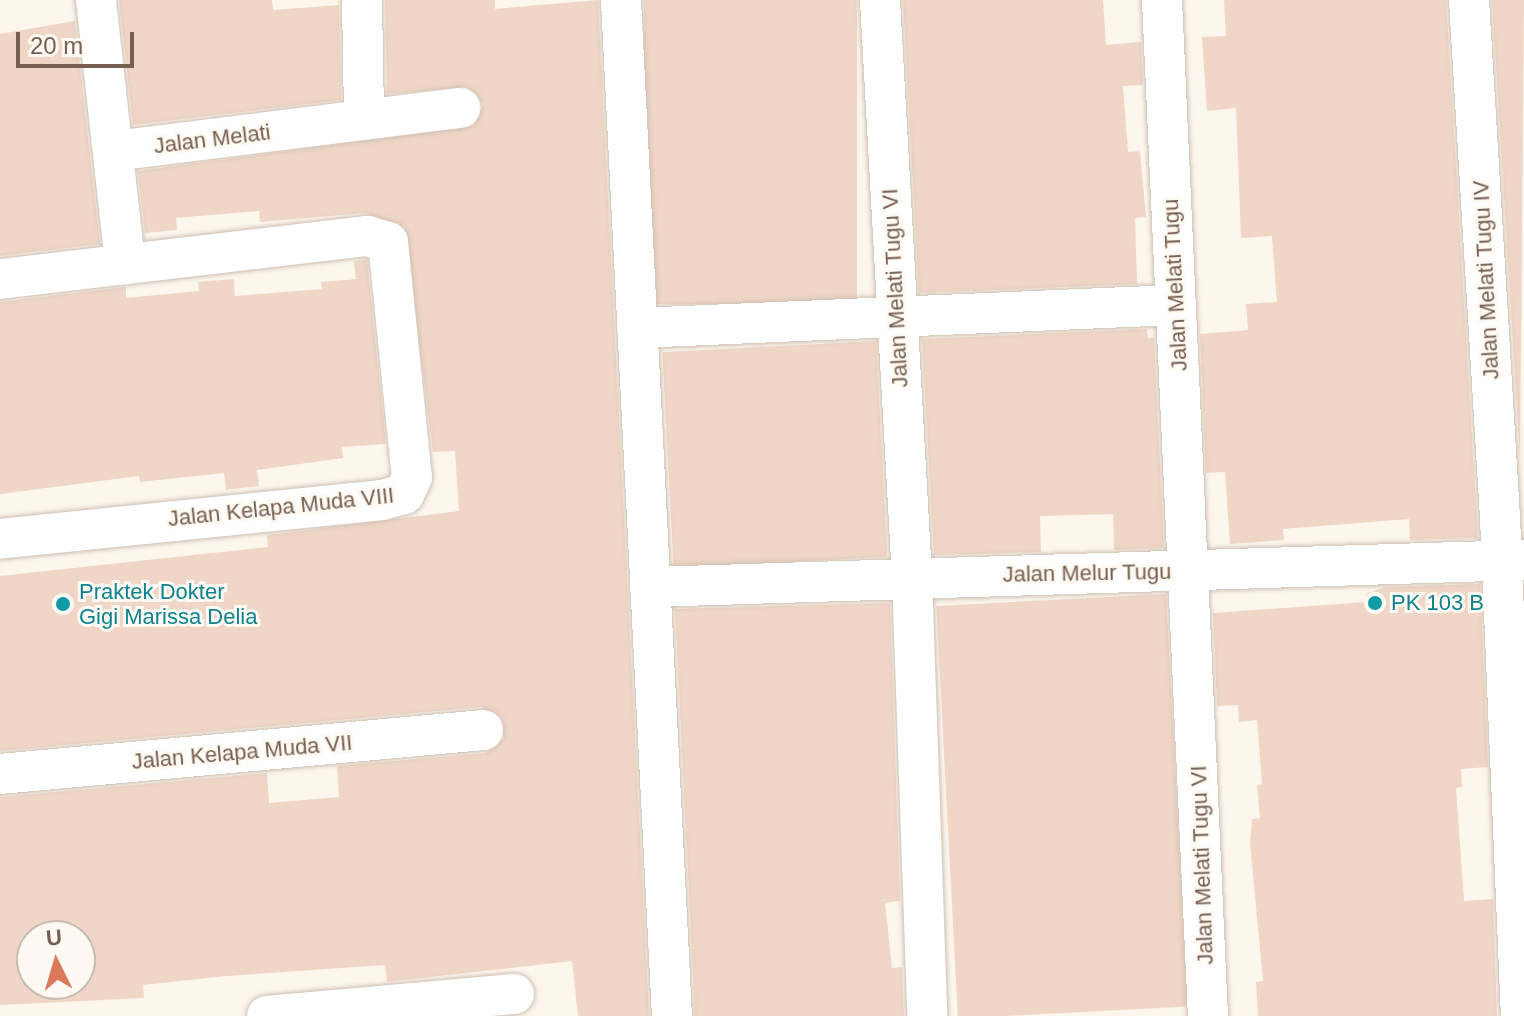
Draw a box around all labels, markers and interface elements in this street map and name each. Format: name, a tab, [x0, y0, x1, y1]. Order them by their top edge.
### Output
scale bar	[20, 16, 138, 66]
text: 20 m	[30, 32, 83, 59]
street label: Jalan Melati	[152, 119, 272, 159]
street label: Jalan Melati Tugu IV	[1468, 180, 1504, 380]
street label: Jalan Melati Tugu VI	[877, 188, 913, 388]
street label: Jalan Melati Tugu	[1157, 198, 1193, 372]
street label: Jalan Kelapa Muda VIII	[167, 482, 395, 532]
street label: Jalan Melur Tugu	[1002, 558, 1172, 588]
place label: Praktek Dokter Gigi Marissa Delia	[79, 578, 257, 630]
place label: PK 103 B	[1391, 590, 1484, 616]
marker: PK 103 B	[1366, 594, 1384, 612]
marker: Praktek Dokter Gigi Marissa Delia	[54, 595, 72, 613]
street label: Jalan Kelapa Muda VII	[131, 729, 353, 775]
street label: Jalan Melati Tugu VI	[1185, 765, 1219, 965]
north arrow	[16, 920, 96, 1000]
text: U	[45, 924, 63, 951]

